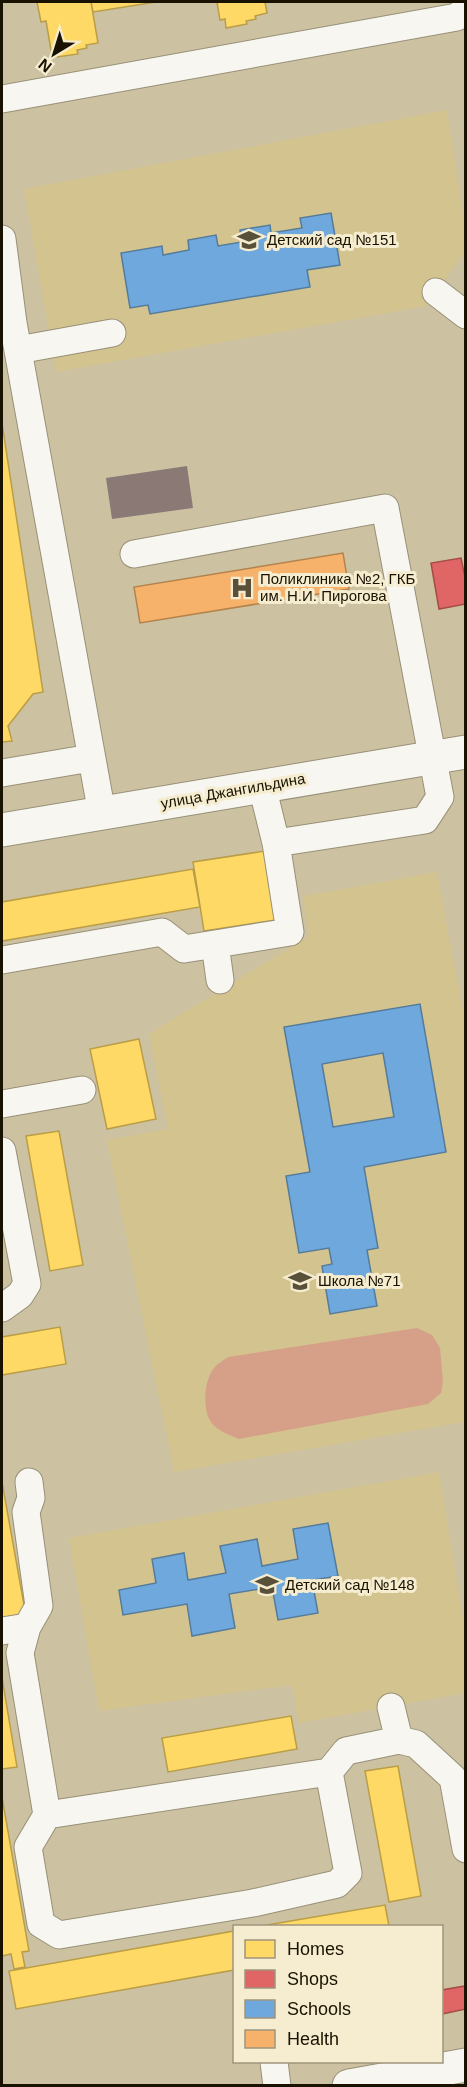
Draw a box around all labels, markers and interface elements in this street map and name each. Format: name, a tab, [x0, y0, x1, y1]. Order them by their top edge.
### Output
north arrow	[24, 24, 84, 84]
text: N	[35, 55, 55, 76]
school or university icon: Детский сад №151	[236, 227, 262, 253]
place label: Детский сад №151	[267, 231, 397, 248]
place label: Поликлиника №2, ГКБ им. Н.И. Пирогова	[260, 570, 415, 604]
hospital icon: Поликлиника №2, ГКБ им. Н.И. Пирогова	[229, 575, 255, 601]
street label: улица Джангильдина	[159, 769, 307, 812]
school or university icon: Школа №71	[287, 1268, 313, 1294]
place label: Школа №71	[318, 1272, 401, 1289]
school or university icon: Детский сад №148	[254, 1572, 280, 1598]
place label: Детский сад №148	[285, 1576, 415, 1593]
legend	[233, 1925, 443, 2063]
text: Homes	[287, 1939, 344, 1959]
text: Shops	[287, 1969, 338, 1989]
text: Schools	[287, 1999, 351, 2019]
text: Health	[287, 2029, 339, 2049]

